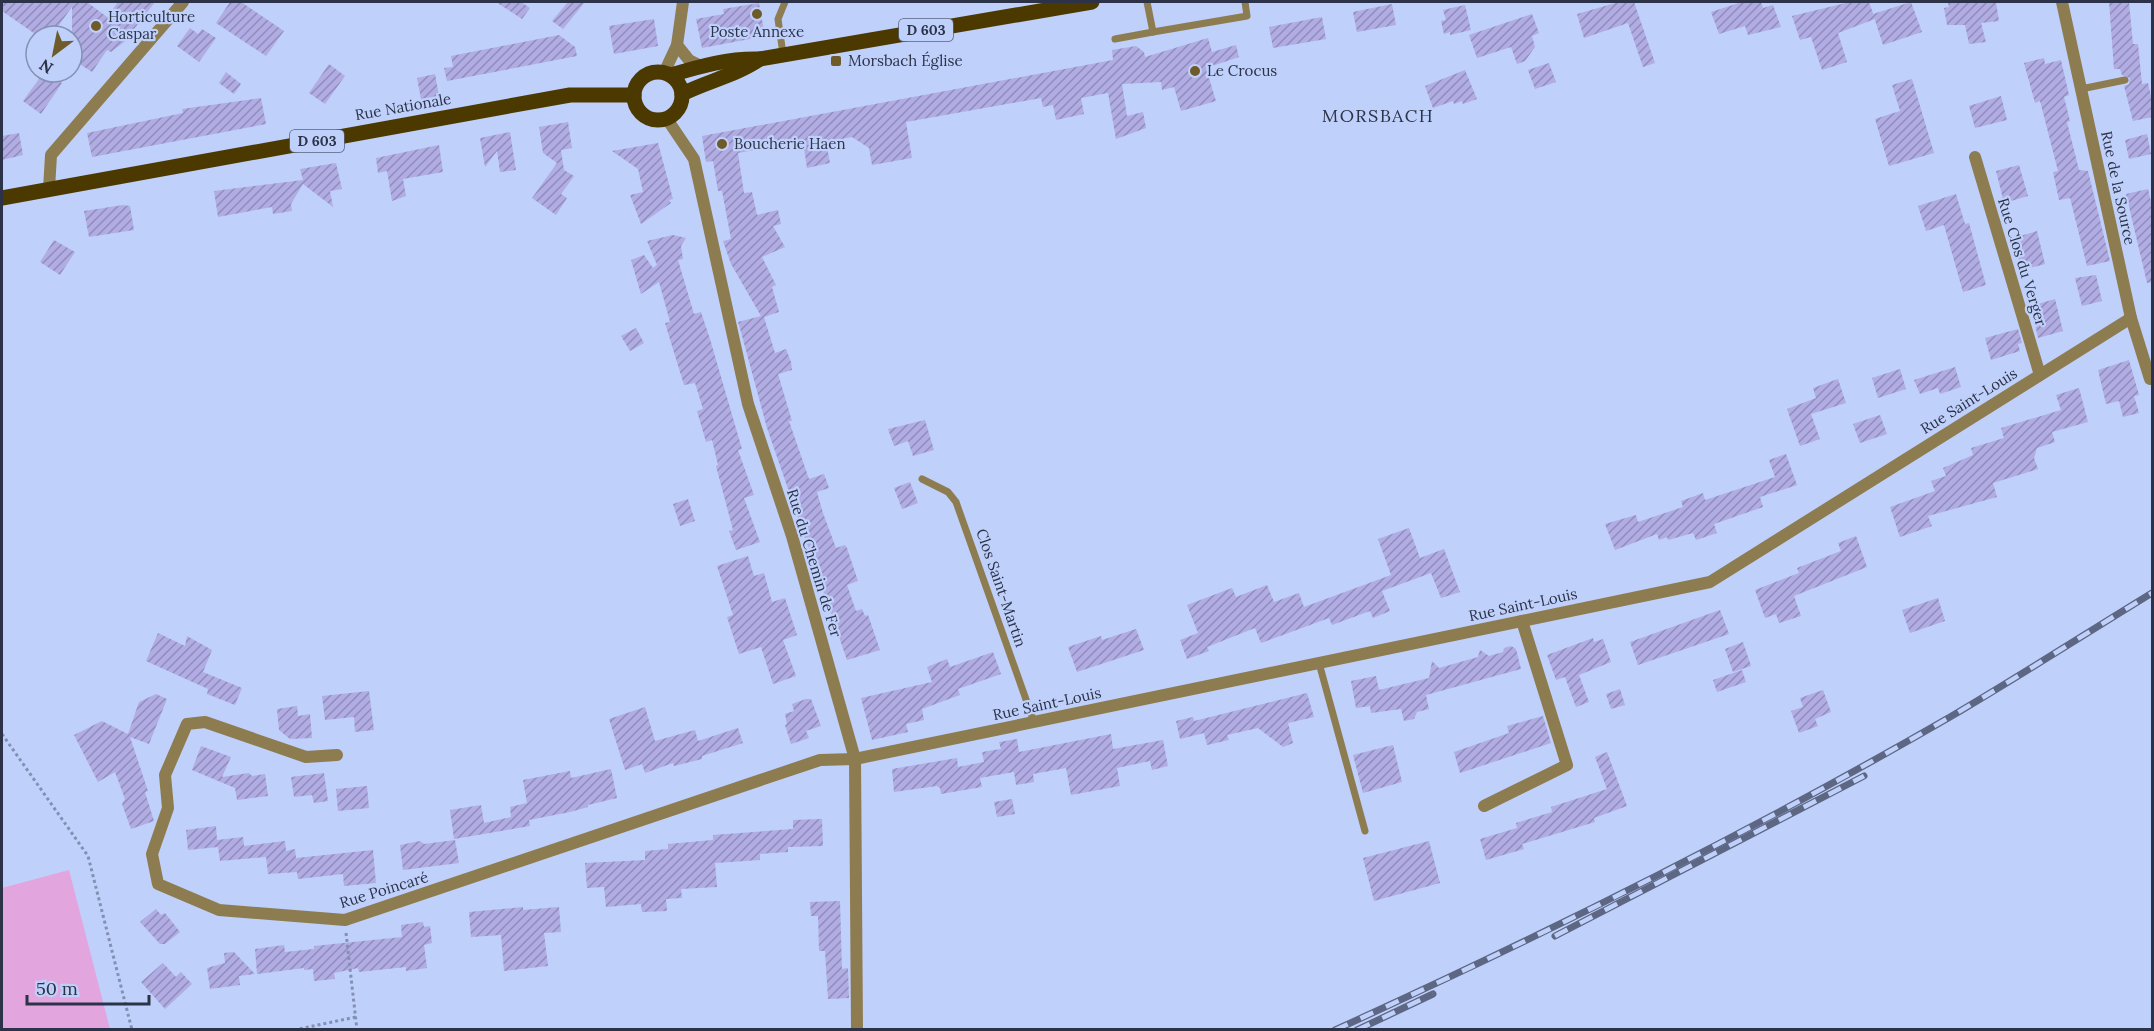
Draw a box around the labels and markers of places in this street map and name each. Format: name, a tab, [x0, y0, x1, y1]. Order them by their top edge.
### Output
place label: Horticulture Caspar	[108, 7, 195, 43]
marker: Poste Annexe	[750, 7, 764, 21]
marker: Horticulture Caspar	[89, 19, 103, 33]
place label: Poste Annexe	[710, 22, 804, 41]
place label: Morsbach Église	[848, 51, 963, 70]
marker: Morsbach Église	[829, 54, 843, 68]
place label: Le Crocus	[1207, 61, 1277, 80]
marker: Le Crocus	[1188, 64, 1202, 78]
place label: Boucherie Haen	[734, 134, 846, 153]
marker: Boucherie Haen	[715, 137, 729, 151]

